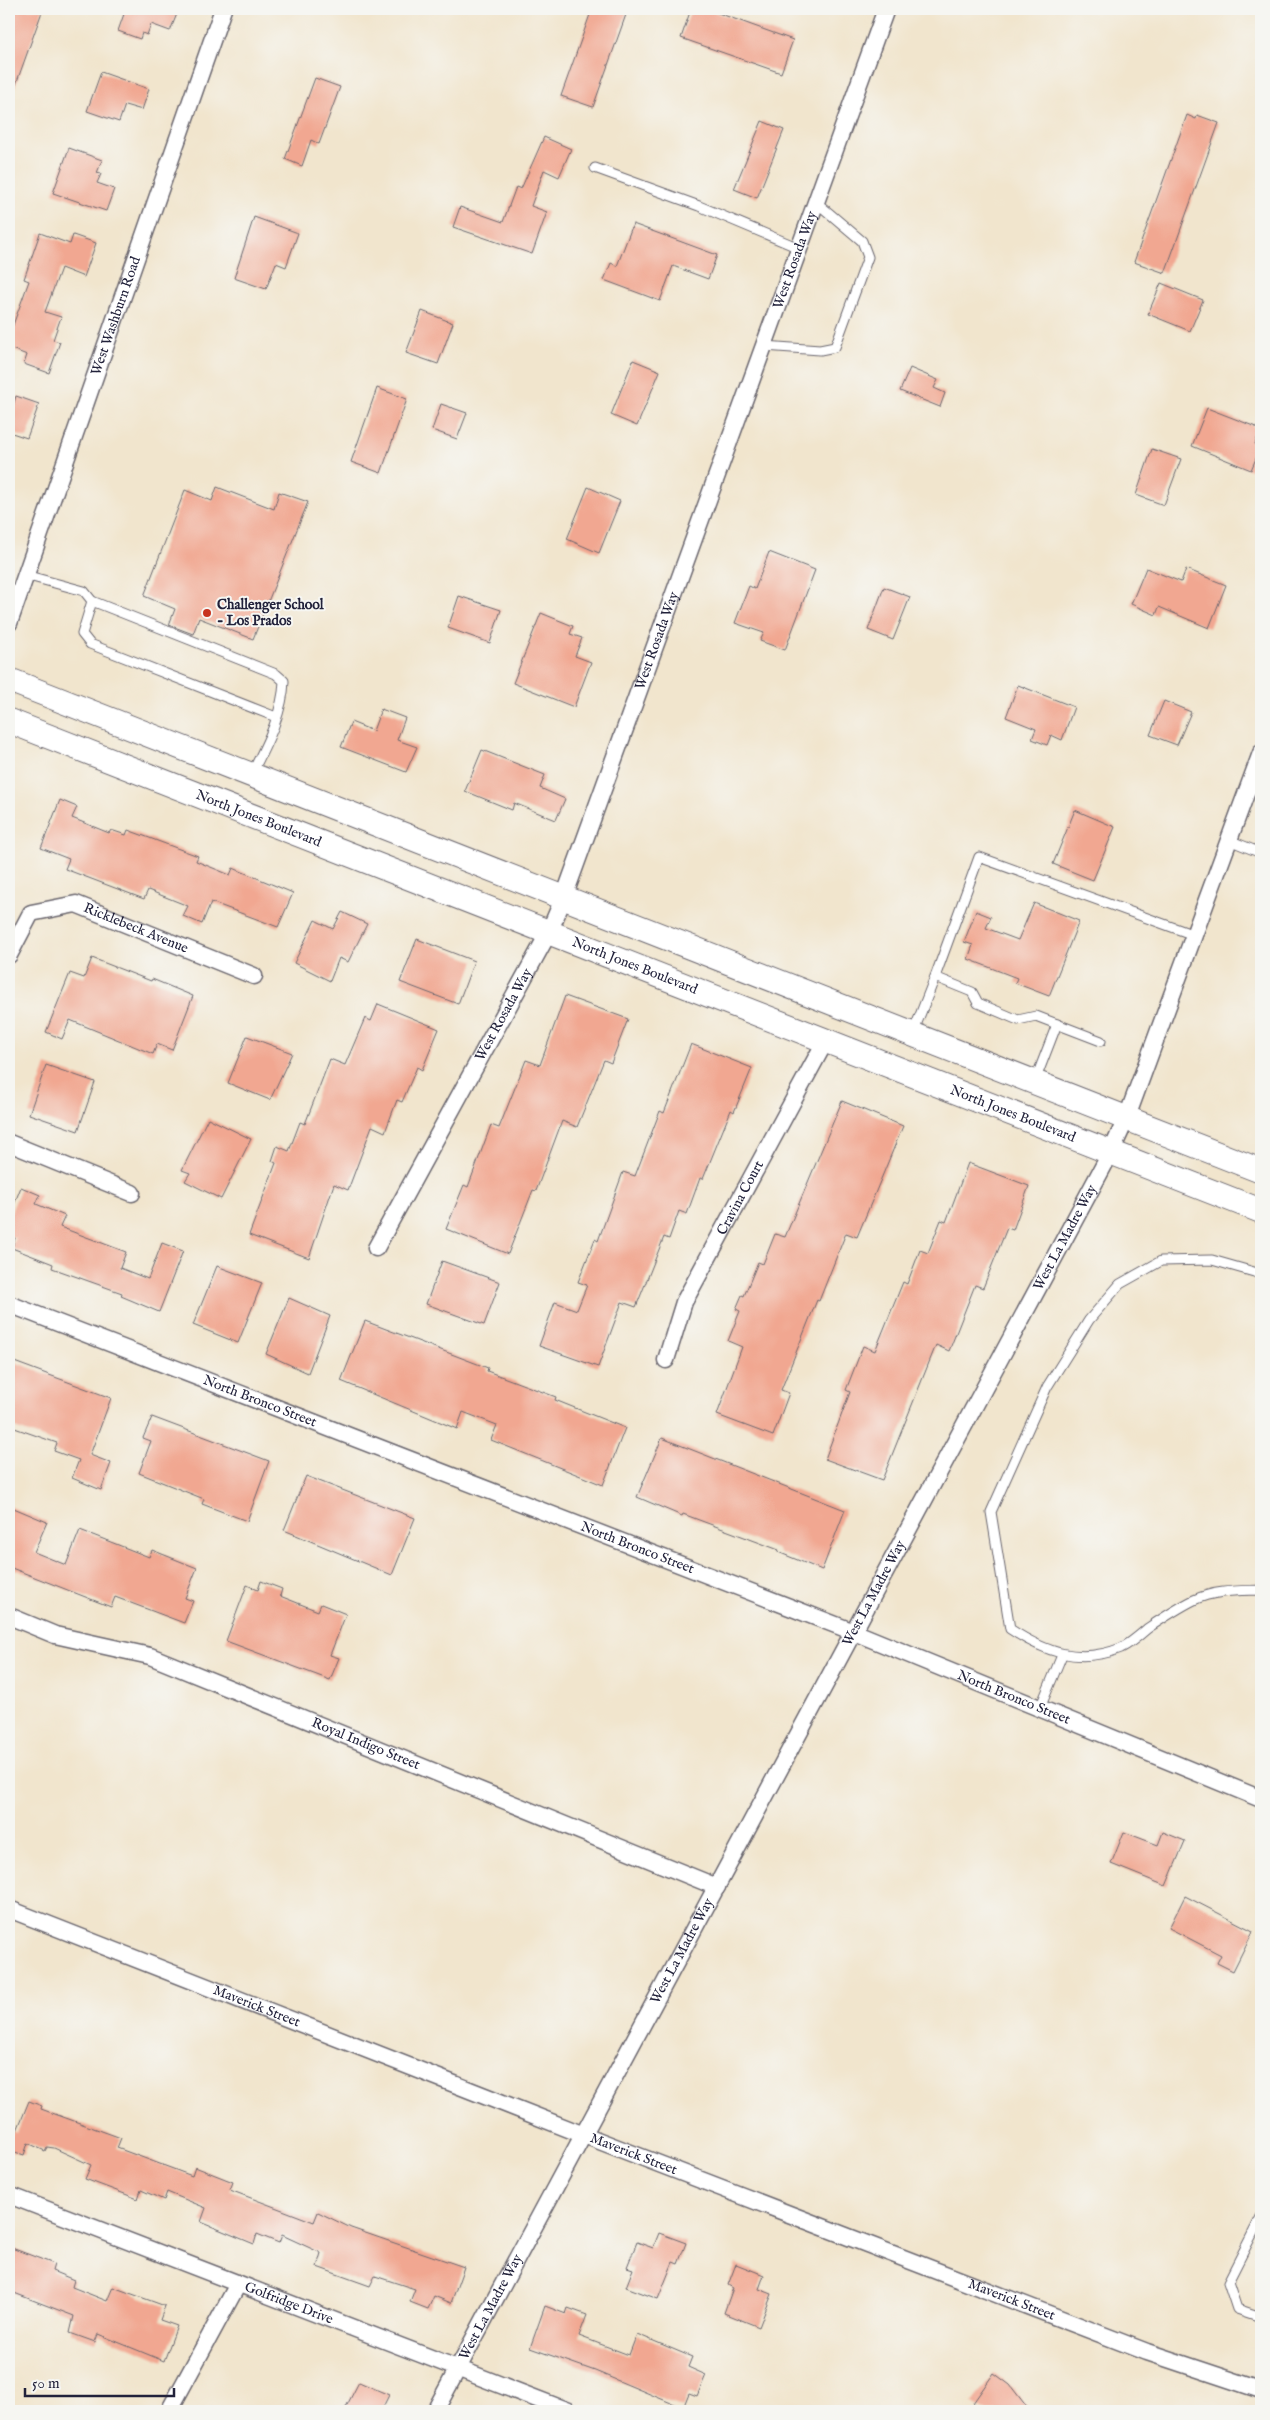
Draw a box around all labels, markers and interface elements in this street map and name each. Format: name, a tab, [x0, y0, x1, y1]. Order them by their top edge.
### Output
street label: West Rosada Way	[769, 208, 821, 311]
street label: West Washburn Road	[87, 254, 145, 378]
street label: West Rosada Way	[631, 589, 683, 692]
place label: Challenger School - Los Prados	[217, 596, 325, 630]
marker: Challenger School - Los Prados	[201, 607, 213, 619]
street label: North Jones Boulevard	[193, 786, 325, 852]
street label: Ricklebeck Avenue	[81, 899, 191, 958]
street label: North Jones Boulevard	[569, 933, 701, 999]
street label: West Rosada Way	[471, 965, 536, 1064]
street label: North Jones Boulevard	[947, 1081, 1079, 1147]
street label: Cravina Court	[713, 1157, 768, 1238]
street label: West La Madre Way	[1029, 1181, 1101, 1294]
street label: North Bronco Street	[200, 1371, 319, 1432]
street label: North Bronco Street	[578, 1518, 697, 1578]
street label: West La Madre Way	[838, 1537, 910, 1649]
street label: North Bronco Street	[954, 1666, 1073, 1729]
street label: Royal Indigo Street	[309, 1714, 423, 1774]
street label: West La Madre Way	[646, 1895, 718, 2007]
street label: Maverick Street	[211, 1981, 303, 2032]
street label: Maverick Street	[588, 2129, 680, 2179]
street label: West La Madre Way	[455, 2251, 527, 2363]
street label: Maverick Street	[965, 2275, 1058, 2325]
street label: Golfridge Drive	[242, 2278, 336, 2329]
scale bar	[25, 2365, 174, 2397]
text: 50 m	[32, 2374, 60, 2393]

